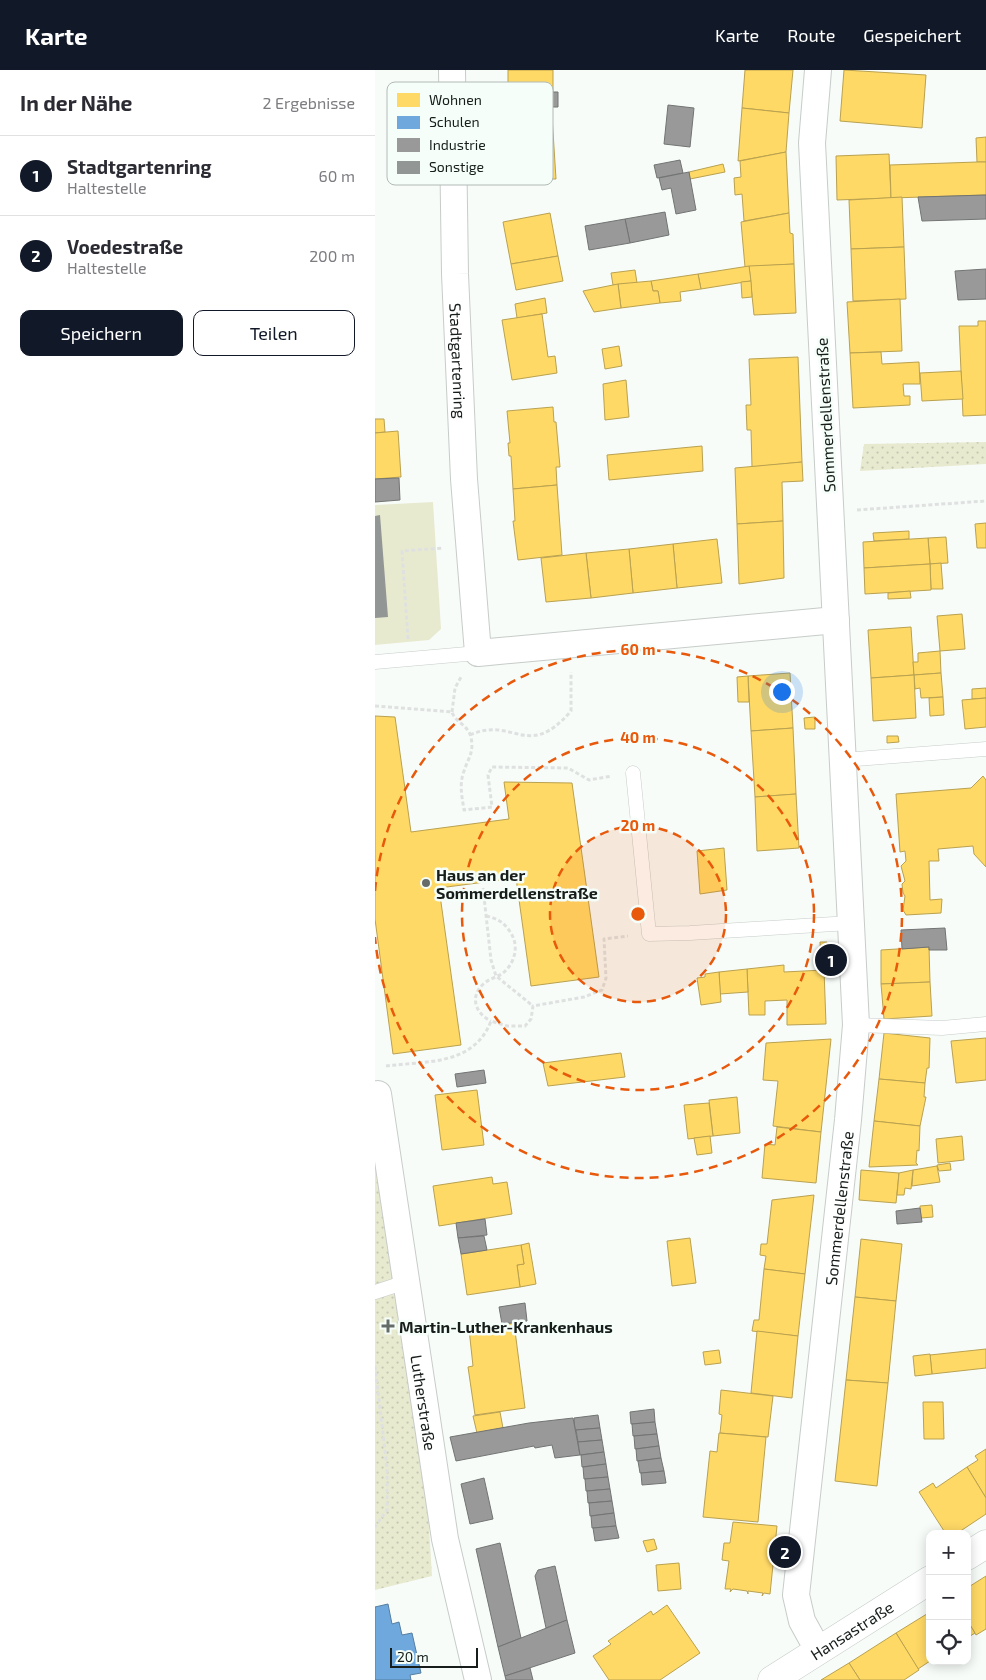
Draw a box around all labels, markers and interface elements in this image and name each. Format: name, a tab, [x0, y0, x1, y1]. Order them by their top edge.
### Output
text: Karte	[25, 21, 88, 50]
text: Karte	[715, 24, 759, 46]
text: Route	[787, 24, 835, 46]
text: Gespeichert	[863, 24, 961, 46]
legend	[387, 82, 553, 185]
text: In der Nähe	[20, 90, 132, 115]
text: Wohnen	[429, 91, 482, 108]
text: 2 Ergebnisse	[262, 93, 355, 112]
text: Schulen	[429, 113, 480, 130]
text: Industrie	[429, 136, 486, 153]
text: Stadtgartenring	[67, 155, 211, 178]
text: Sonstige	[429, 158, 484, 175]
text: 1	[33, 166, 39, 185]
text: 60 m	[319, 166, 355, 185]
text: Haltestelle	[67, 178, 147, 197]
text: Voedestraße	[67, 235, 183, 258]
text: 2	[31, 246, 41, 265]
text: 200 m	[309, 246, 355, 265]
text: Haltestelle	[67, 258, 147, 277]
street label: Stadtgartenring	[447, 303, 471, 419]
button: Speichern	[20, 310, 183, 356]
button: Teilen	[193, 310, 355, 356]
street label: Sommerdellenstraße	[811, 337, 839, 493]
text: 60 m	[621, 640, 655, 658]
your location	[769, 679, 795, 705]
text: 40 m	[620, 728, 656, 746]
text: 20 m	[621, 816, 655, 834]
place label: Haus an der Sommerdellenstraße	[436, 865, 598, 902]
marker: Haus an der Sommerdellenstraße	[420, 877, 432, 889]
centre of rings	[629, 905, 647, 923]
pin: 1	[815, 941, 847, 979]
street label: Sommerdellenstraße	[820, 1130, 856, 1286]
place label: Martin-Luther-Krankenhaus	[399, 1317, 613, 1336]
marker: Martin-Luther-Krankenhaus	[381, 1319, 395, 1333]
street label: Lutherstraße	[408, 1353, 441, 1452]
map controls	[926, 1530, 971, 1665]
button: +	[926, 1530, 971, 1575]
pin: 2	[769, 1533, 801, 1571]
button: −	[926, 1575, 971, 1620]
street label: Hansastraße	[806, 1596, 896, 1663]
button: locate	[926, 1620, 971, 1665]
scale bar	[390, 1645, 477, 1668]
text: 20 m	[397, 1648, 429, 1665]

